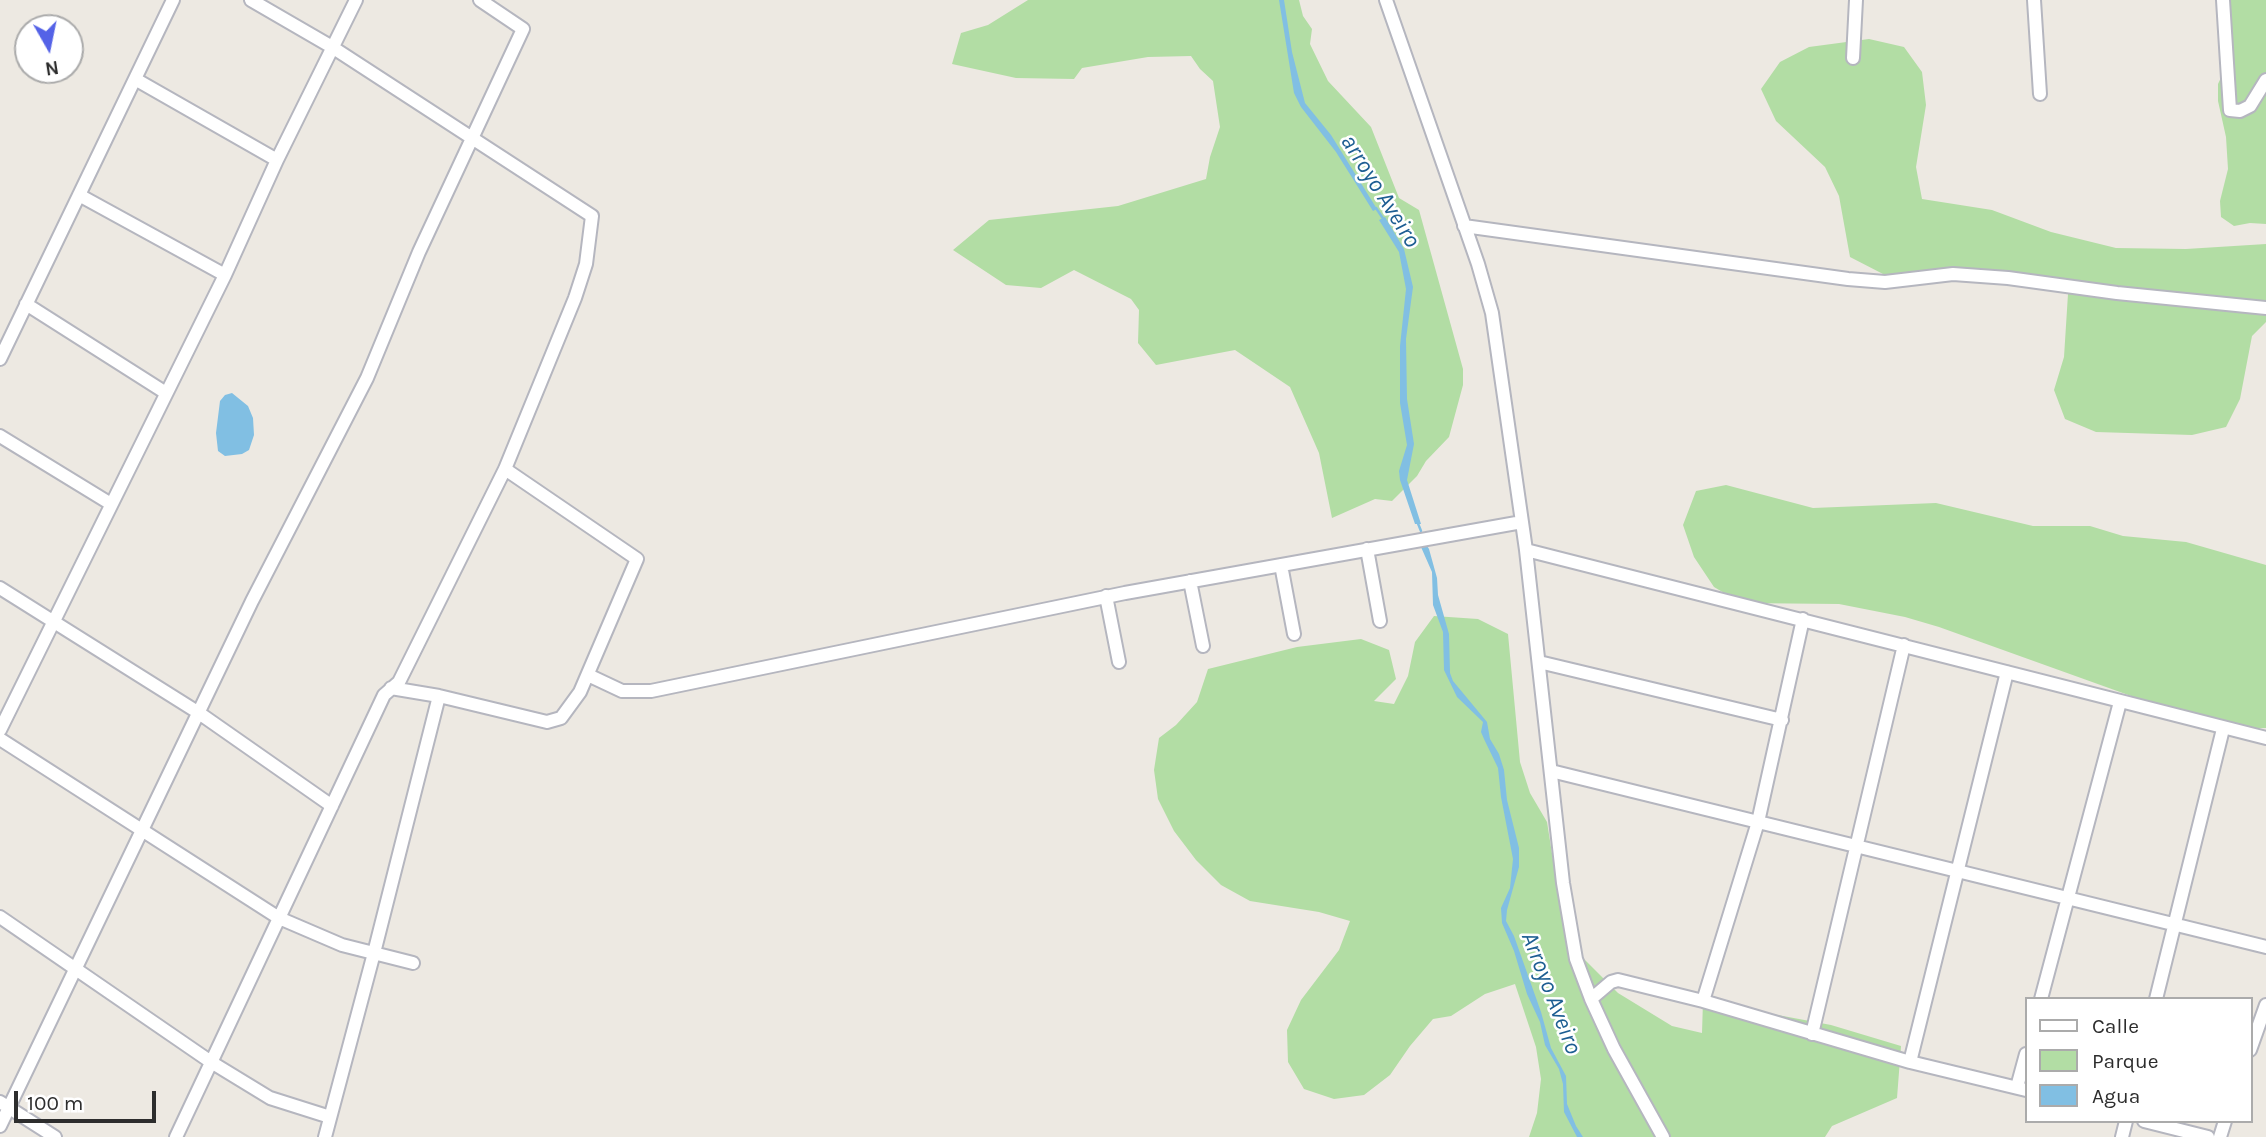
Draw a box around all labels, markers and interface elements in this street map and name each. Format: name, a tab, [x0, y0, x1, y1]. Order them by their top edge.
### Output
north arrow	[14, 14, 84, 84]
text: N	[44, 56, 60, 80]
water label: arroyo Aveiro	[1334, 129, 1426, 253]
water label: Arroyo Aveiro	[1515, 928, 1587, 1058]
legend	[2024, 997, 2252, 1123]
text: Calle	[2092, 1014, 2139, 1038]
text: Parque	[2092, 1049, 2159, 1073]
scale bar	[18, 1078, 159, 1122]
text: Agua	[2092, 1084, 2140, 1108]
text: 100 m	[27, 1091, 84, 1115]

